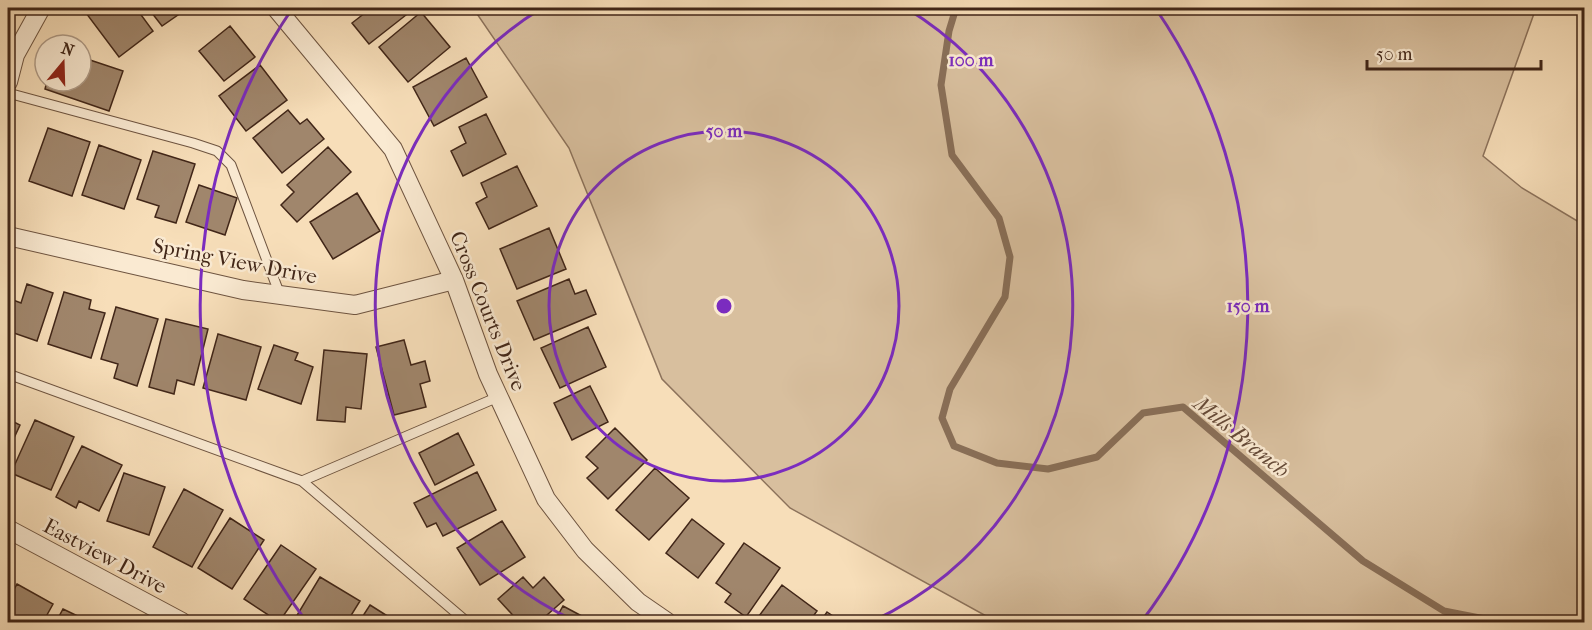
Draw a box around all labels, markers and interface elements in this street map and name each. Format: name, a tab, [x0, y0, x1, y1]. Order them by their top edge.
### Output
north arrow	[33, 33, 93, 93]
scale bar	[1367, 33, 1541, 71]
text: N	[59, 38, 77, 61]
text: 50 m	[1376, 44, 1413, 65]
text: 100 m	[948, 50, 995, 71]
text: 50 m	[706, 121, 743, 142]
street label: Cross Courts Drive	[445, 228, 531, 394]
street label: Spring View Drive	[151, 233, 319, 289]
centre of rings	[714, 296, 734, 316]
text: 150 m	[1227, 296, 1270, 317]
water label: Mills Branch	[1187, 389, 1294, 483]
street label: Eastview Drive	[39, 513, 171, 599]

